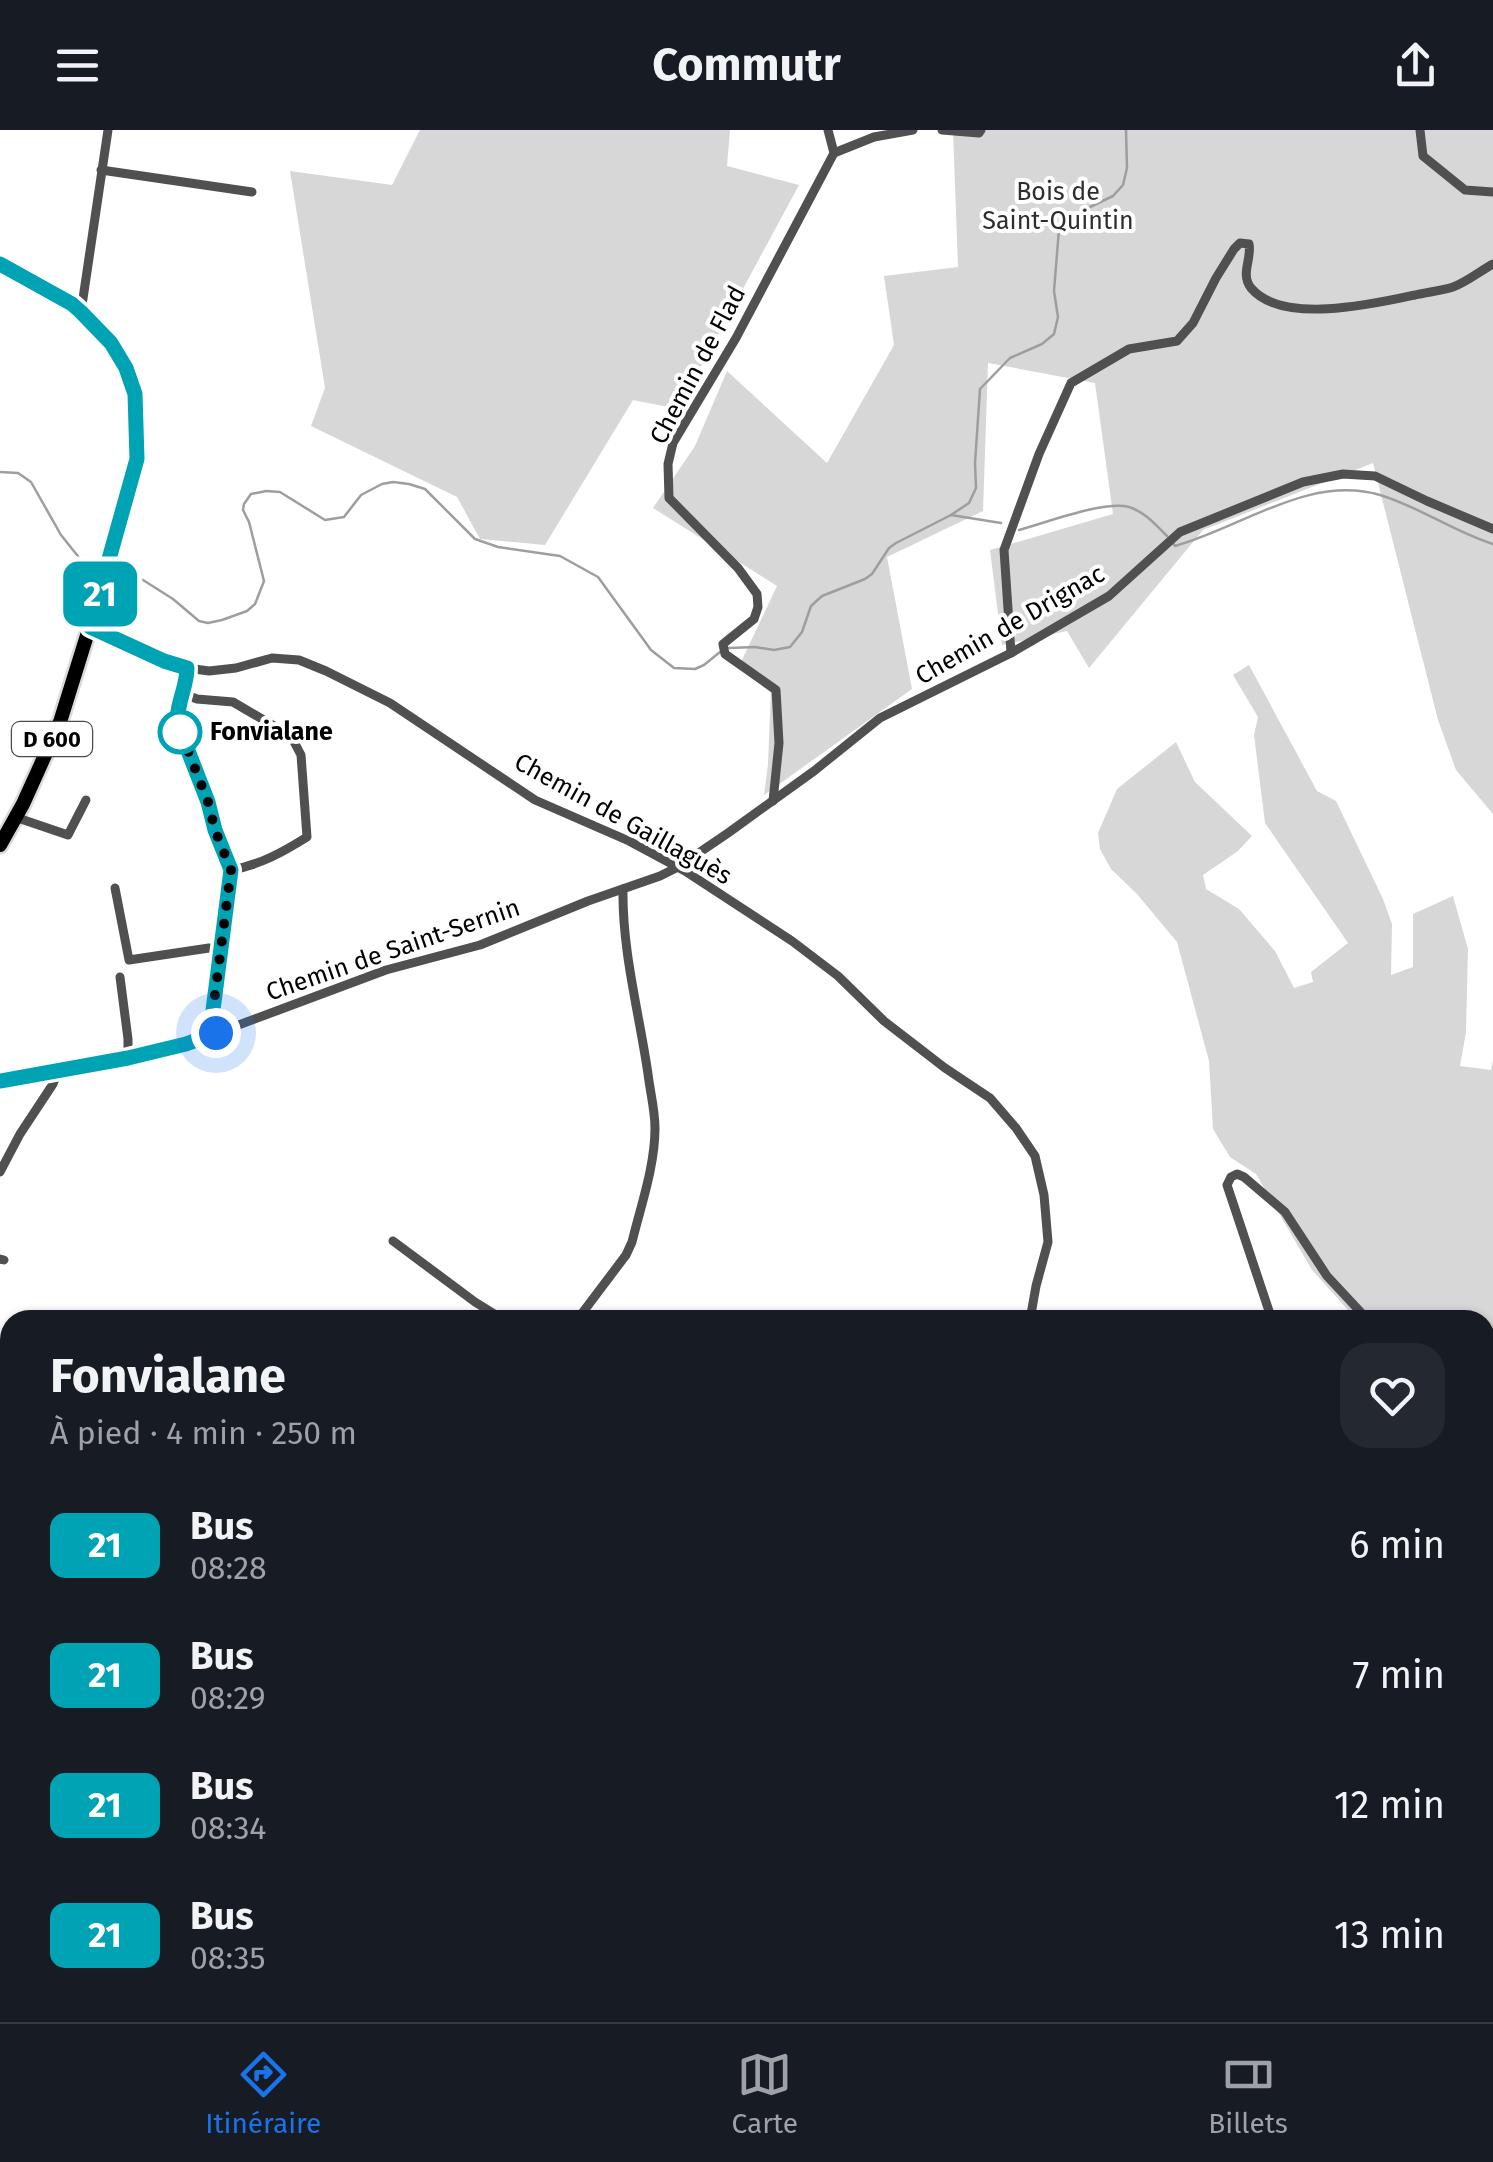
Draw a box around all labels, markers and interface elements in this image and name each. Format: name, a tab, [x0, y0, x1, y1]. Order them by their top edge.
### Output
icon: menu	[50, 38, 105, 93]
text: Commutr	[652, 38, 841, 92]
icon: share	[1388, 38, 1443, 93]
park label: Bois de Saint-Quintin	[982, 177, 1134, 236]
street label: Chemin de Flad	[644, 281, 752, 449]
street label: Chemin de Drignac	[910, 559, 1110, 691]
line badge: 21	[55, 562, 145, 626]
text: 21	[83, 573, 117, 615]
marker: Fonvialane	[159, 711, 201, 753]
place label: Fonvialane	[210, 717, 333, 747]
road number: D 600	[12, 722, 92, 756]
street label: Chemin de Gaillaguès	[509, 747, 737, 891]
street label: Chemin de Saint-Sernin	[262, 892, 524, 1008]
your location	[191, 1008, 241, 1058]
button: heart	[1340, 1343, 1445, 1448]
text: Fonvialane	[50, 1347, 286, 1405]
text: À pied · 4 min · 250 m	[50, 1414, 357, 1452]
text: Bus	[190, 1503, 254, 1549]
text: 6 min	[1349, 1522, 1445, 1568]
text: 21	[88, 1524, 122, 1566]
text: 08:28	[190, 1549, 267, 1587]
text: Bus	[190, 1633, 254, 1679]
text: 7 min	[1353, 1652, 1445, 1698]
text: 21	[88, 1654, 122, 1696]
text: 08:29	[190, 1679, 266, 1717]
text: Bus	[190, 1763, 254, 1809]
text: 12 min	[1334, 1782, 1445, 1828]
text: 21	[88, 1784, 122, 1826]
text: 08:34	[190, 1809, 266, 1847]
text: Bus	[190, 1893, 254, 1939]
text: 13 min	[1334, 1912, 1445, 1958]
text: 21	[88, 1914, 122, 1956]
text: 08:35	[190, 1939, 265, 1977]
tab: Itinéraire	[205, 2047, 321, 2140]
tab: Carte	[732, 2047, 798, 2140]
tab: Billets	[1208, 2047, 1288, 2140]

